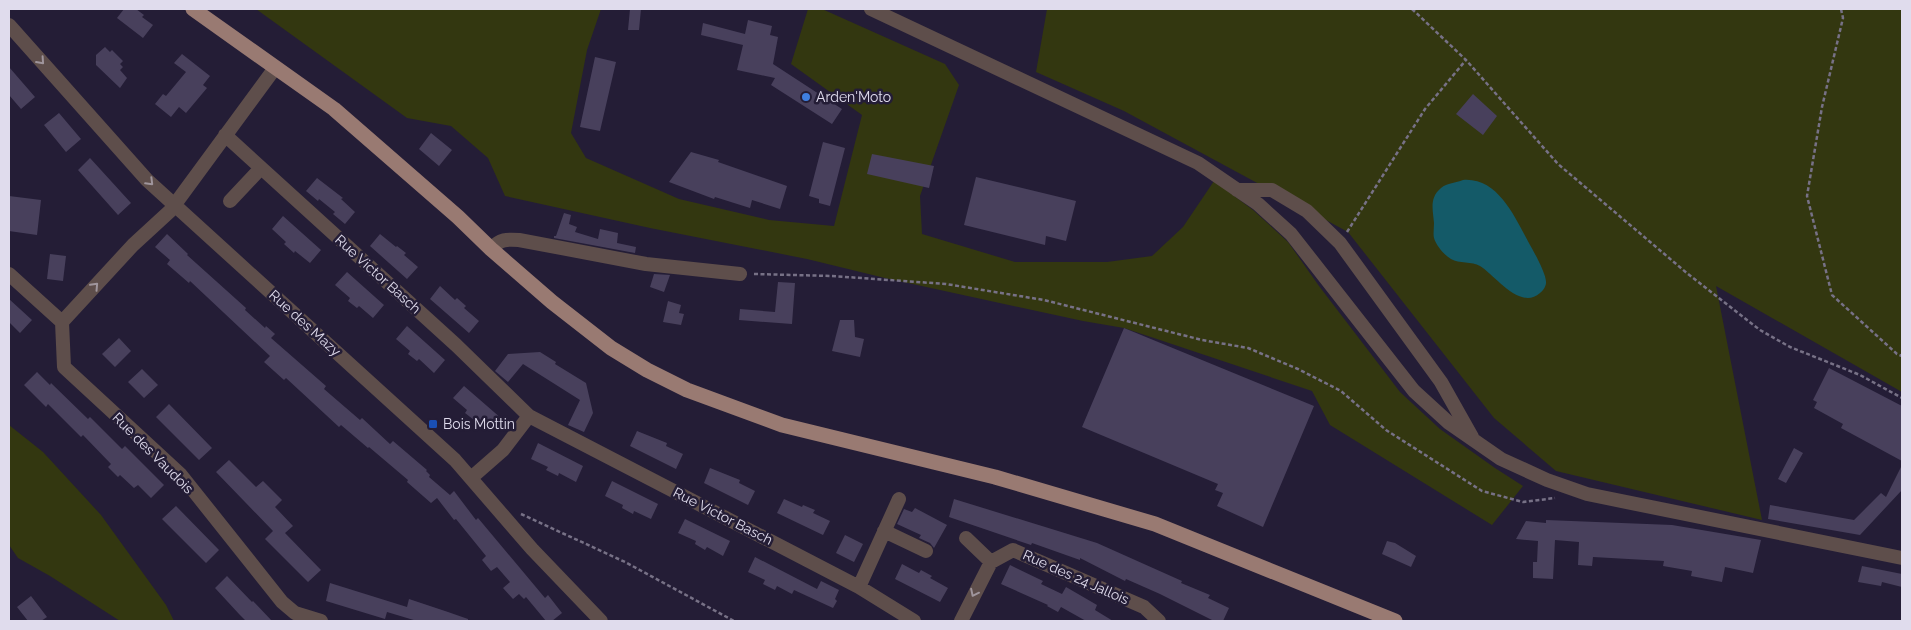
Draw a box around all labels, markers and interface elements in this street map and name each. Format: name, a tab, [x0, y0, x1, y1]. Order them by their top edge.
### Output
one-way arrow	[35, 56, 44, 65]
place label: Arden'Moto	[816, 89, 891, 105]
marker: Arden'Moto	[800, 91, 812, 103]
one-way arrow	[144, 176, 153, 185]
street label: Rue Victor Basch	[332, 231, 424, 317]
one-way arrow	[89, 283, 98, 292]
street label: Rue des Mazy	[266, 287, 344, 360]
street label: Rue des Vaudois	[109, 409, 197, 497]
place label: Bois Mottin	[443, 416, 515, 432]
marker: Bois Mottin	[427, 418, 439, 430]
street label: Rue Victor Basch	[671, 484, 775, 548]
street label: Rue des 24 Jallois	[1020, 546, 1132, 608]
one-way arrow	[970, 588, 981, 597]

